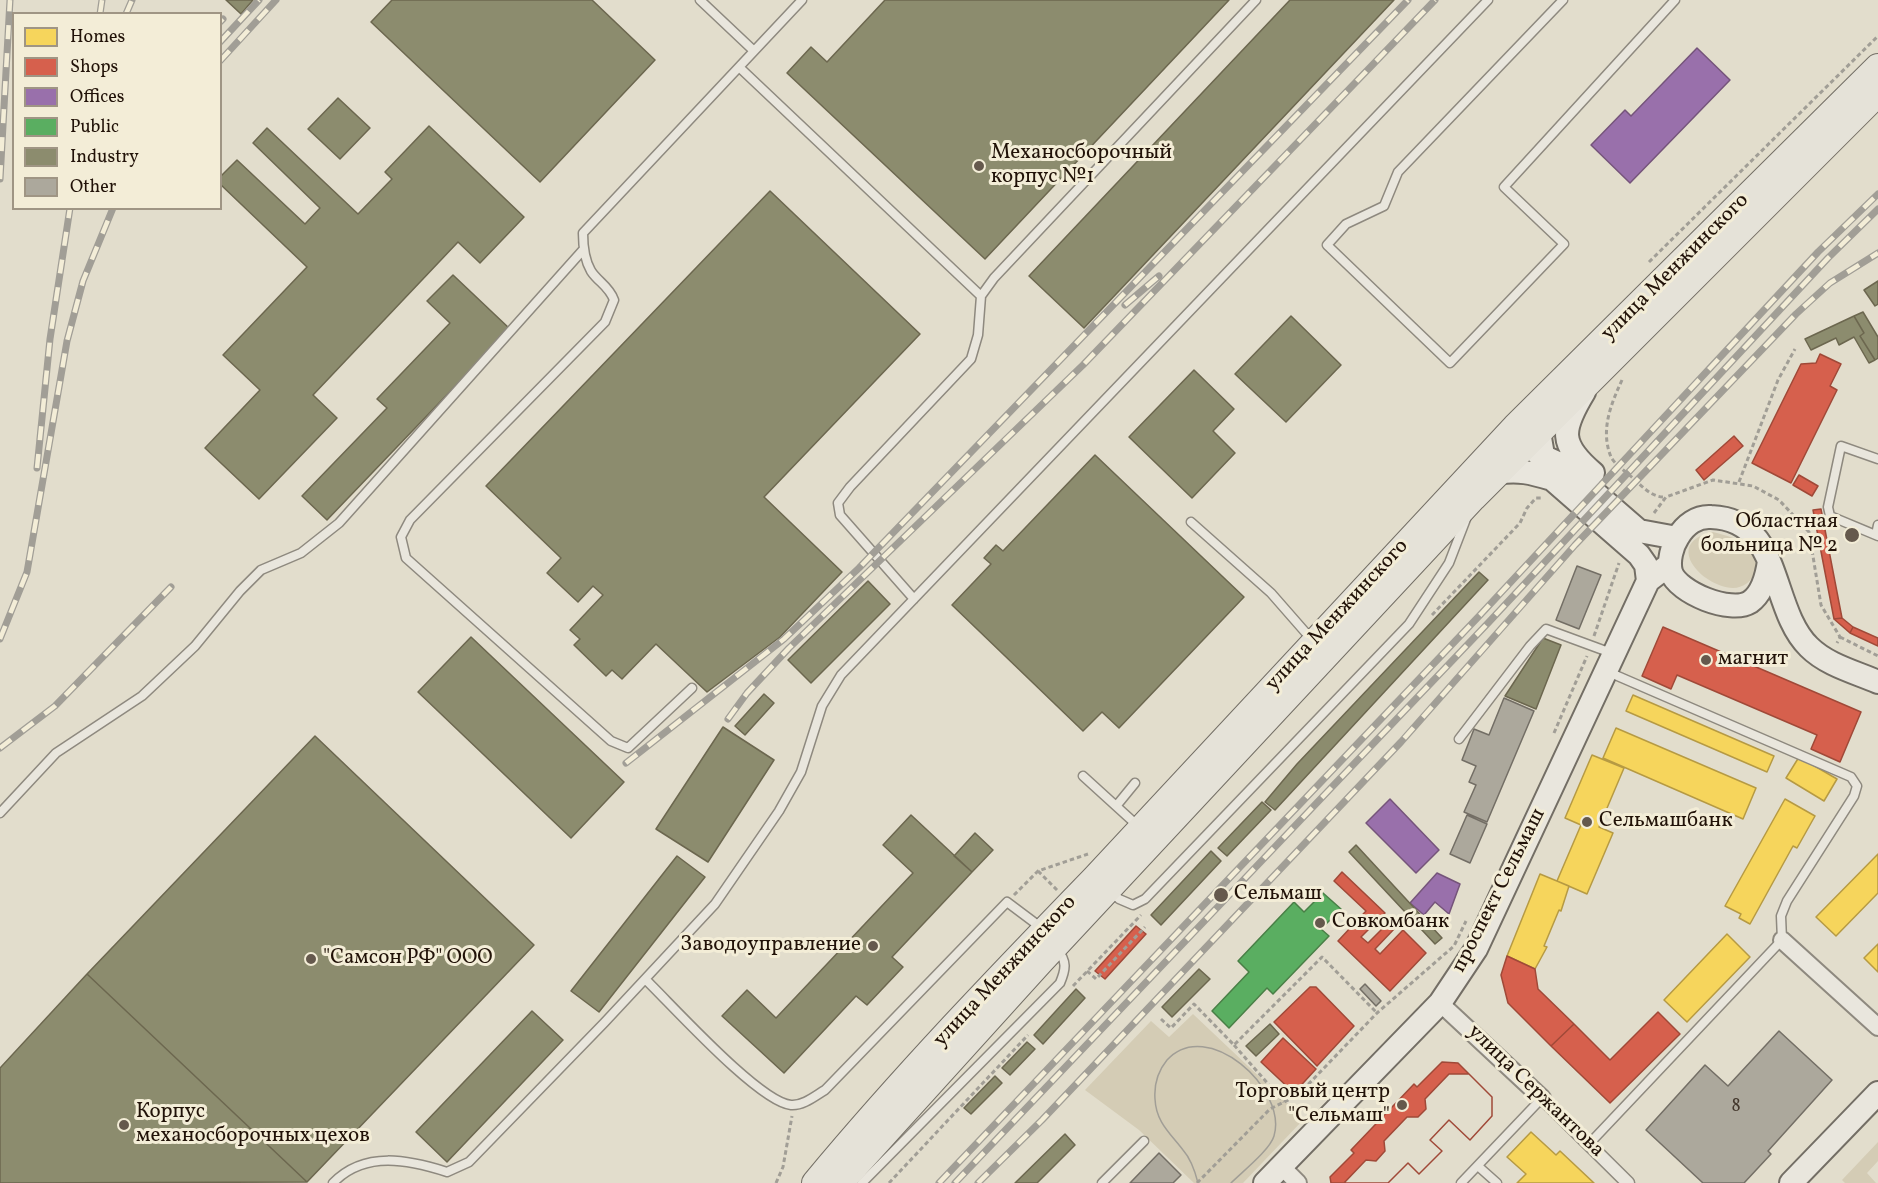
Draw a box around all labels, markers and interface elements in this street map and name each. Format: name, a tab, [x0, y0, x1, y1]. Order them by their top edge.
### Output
legend	[12, 12, 222, 210]
text: Homes	[70, 25, 125, 50]
text: Shops	[70, 55, 118, 80]
text: Offices	[70, 85, 125, 110]
text: Public	[70, 115, 119, 140]
place label: Механосборочный корпус №1	[991, 141, 1172, 191]
text: Industry	[70, 145, 139, 170]
marker: Механосборочный корпус №1	[972, 159, 986, 173]
text: Other	[70, 175, 116, 200]
street label: улица Менжинского	[1597, 189, 1755, 347]
place label: Областная больница № 2	[1701, 510, 1838, 560]
marker: Областная больница № 2	[1843, 526, 1861, 544]
street label: улица Менжинского	[1261, 535, 1415, 697]
place label: магнит	[1718, 647, 1788, 673]
marker: магнит	[1699, 653, 1713, 667]
street label: проспект Сельмаш	[1448, 805, 1552, 977]
place label: Сельмашбанк	[1599, 809, 1733, 835]
marker: Сельмашбанк	[1580, 815, 1594, 829]
place label: Сельмаш	[1234, 882, 1322, 908]
marker: Сельмаш	[1212, 886, 1230, 904]
street label: улица Менжинского	[929, 891, 1083, 1053]
place label: Совкомбанк	[1332, 910, 1449, 936]
marker: Совкомбанк	[1313, 916, 1327, 930]
place label: Заводоуправление	[680, 933, 861, 959]
marker: Заводоуправление	[866, 939, 880, 953]
place label: "Самсон РФ" ООО	[323, 946, 493, 972]
marker: "Самсон РФ" ООО	[304, 952, 318, 966]
street label: улица Сержантова	[1461, 1020, 1609, 1164]
place label: Торговый центр "Сельмаш"	[1235, 1080, 1390, 1130]
house number: 8	[1731, 1097, 1741, 1119]
marker: Торговый центр "Сельмаш"	[1395, 1098, 1409, 1112]
place label: Корпус механосборочных цехов	[136, 1100, 370, 1150]
marker: Корпус механосборочных цехов	[117, 1118, 131, 1132]

